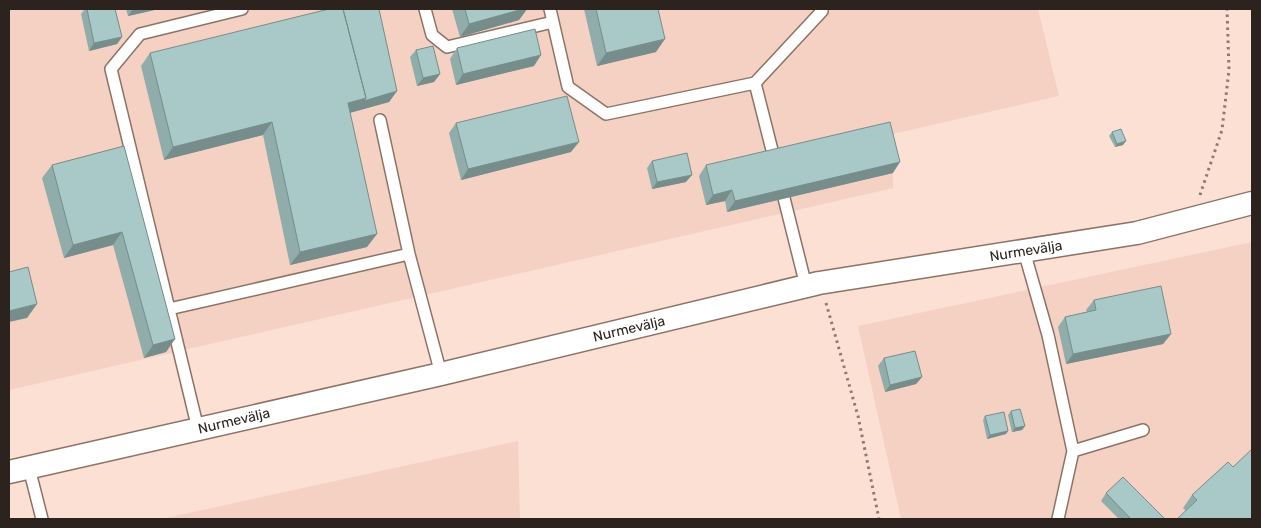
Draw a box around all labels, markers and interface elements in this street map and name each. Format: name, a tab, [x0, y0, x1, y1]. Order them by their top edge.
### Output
street label: Nurmevälja	[988, 237, 1064, 265]
street label: Nurmevälja	[591, 312, 667, 346]
street label: Nurmevälja	[196, 404, 272, 438]

